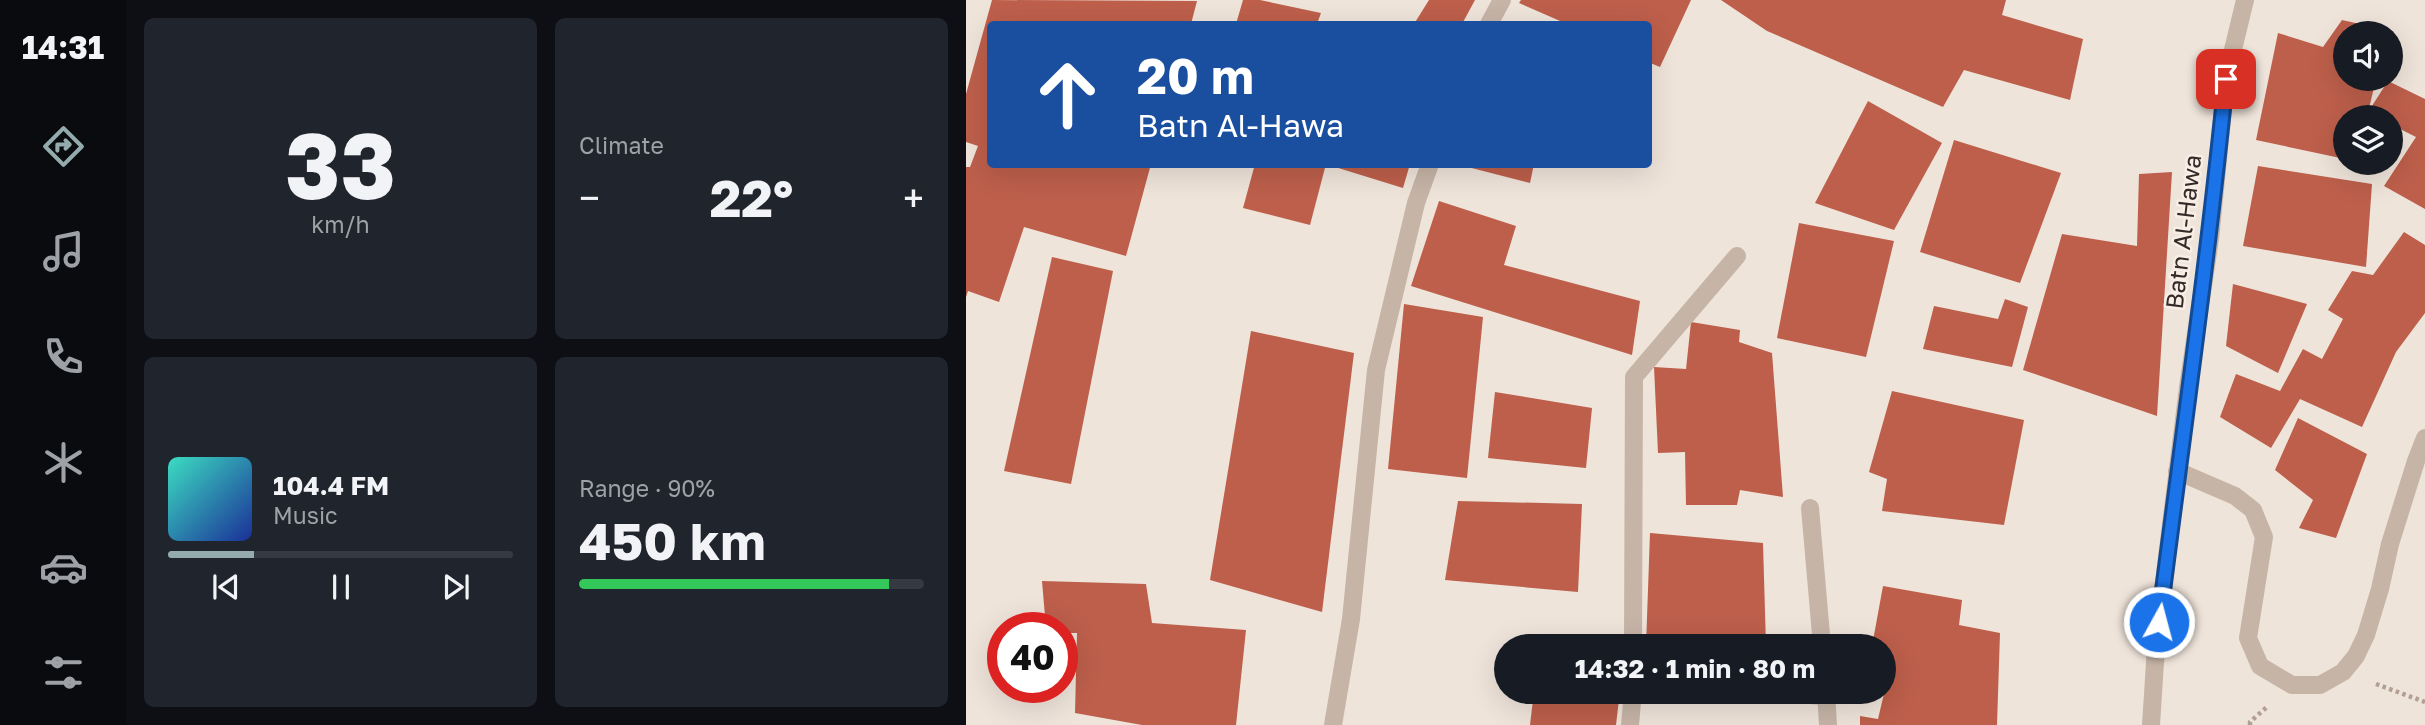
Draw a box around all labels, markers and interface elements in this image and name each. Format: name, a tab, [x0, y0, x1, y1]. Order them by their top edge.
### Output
map controls	[2333, 21, 2403, 175]
button: sound	[2333, 21, 2403, 91]
text: 14:31	[22, 28, 104, 66]
text: 20 m	[1137, 46, 1254, 105]
icon: ahead	[1022, 49, 1113, 140]
pin	[2196, 49, 2256, 109]
icon: arrive	[2207, 60, 2245, 98]
button: layers	[2333, 105, 2403, 175]
text: Batn Al-Hawa	[1137, 106, 1344, 144]
text: 33	[285, 110, 396, 219]
icon: directions	[39, 122, 88, 171]
text: Climate	[579, 131, 664, 159]
street label: Batn Al-Hawa	[2159, 153, 2206, 311]
text: 22°	[710, 166, 793, 228]
text: −	[579, 175, 600, 220]
text: +	[903, 175, 924, 220]
text: km/h	[311, 210, 370, 238]
icon: music	[39, 227, 88, 276]
icon: phone	[39, 332, 88, 381]
icon: climate	[39, 438, 88, 487]
text: 104.4 FM	[273, 470, 389, 501]
text: Range · 90%	[579, 474, 715, 502]
text: Music	[273, 501, 338, 529]
text: 450 km	[579, 509, 766, 571]
icon: car	[39, 543, 88, 592]
icon: previous	[207, 568, 245, 606]
icon: pause	[322, 568, 360, 606]
icon: next	[437, 568, 475, 606]
position arrow	[2122, 585, 2196, 659]
speed limit sign: 40	[987, 612, 1078, 703]
icon: filters	[39, 648, 88, 697]
text: 14:32 · 1 min · 80 m	[1575, 653, 1815, 684]

